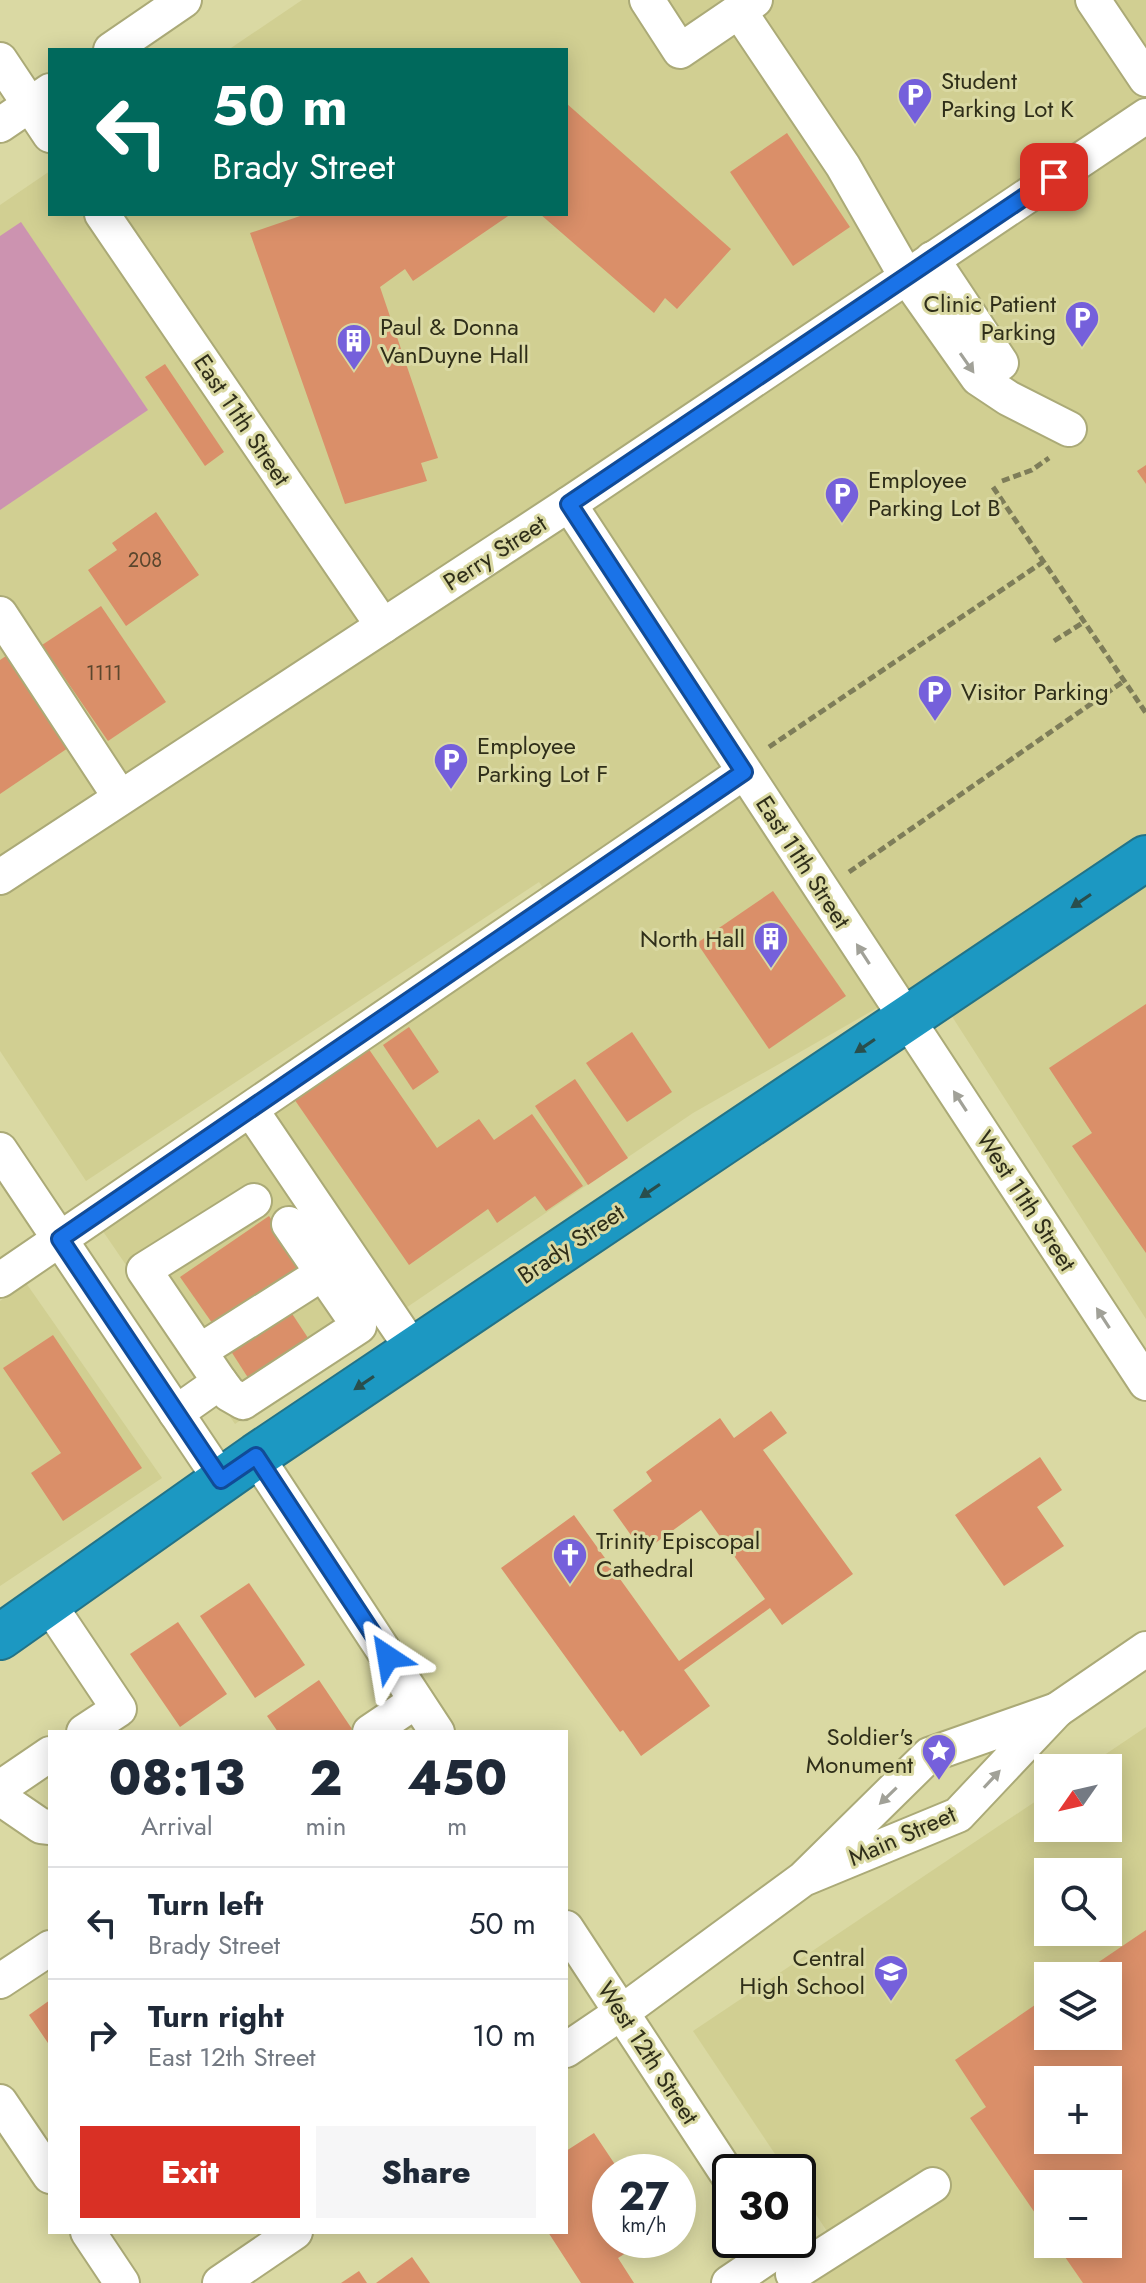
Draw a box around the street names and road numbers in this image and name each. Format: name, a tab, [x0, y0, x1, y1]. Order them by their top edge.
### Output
street label: East 11th Street	[185, 347, 299, 493]
street label: Perry Street	[436, 506, 554, 599]
street label: East 11th Street	[747, 789, 860, 935]
street label: West 11th Street	[968, 1124, 1085, 1278]
street label: Brady Street	[510, 1195, 631, 1292]
street label: Main Street	[842, 1796, 961, 1875]
street label: West 12th Street	[589, 1974, 708, 2131]

